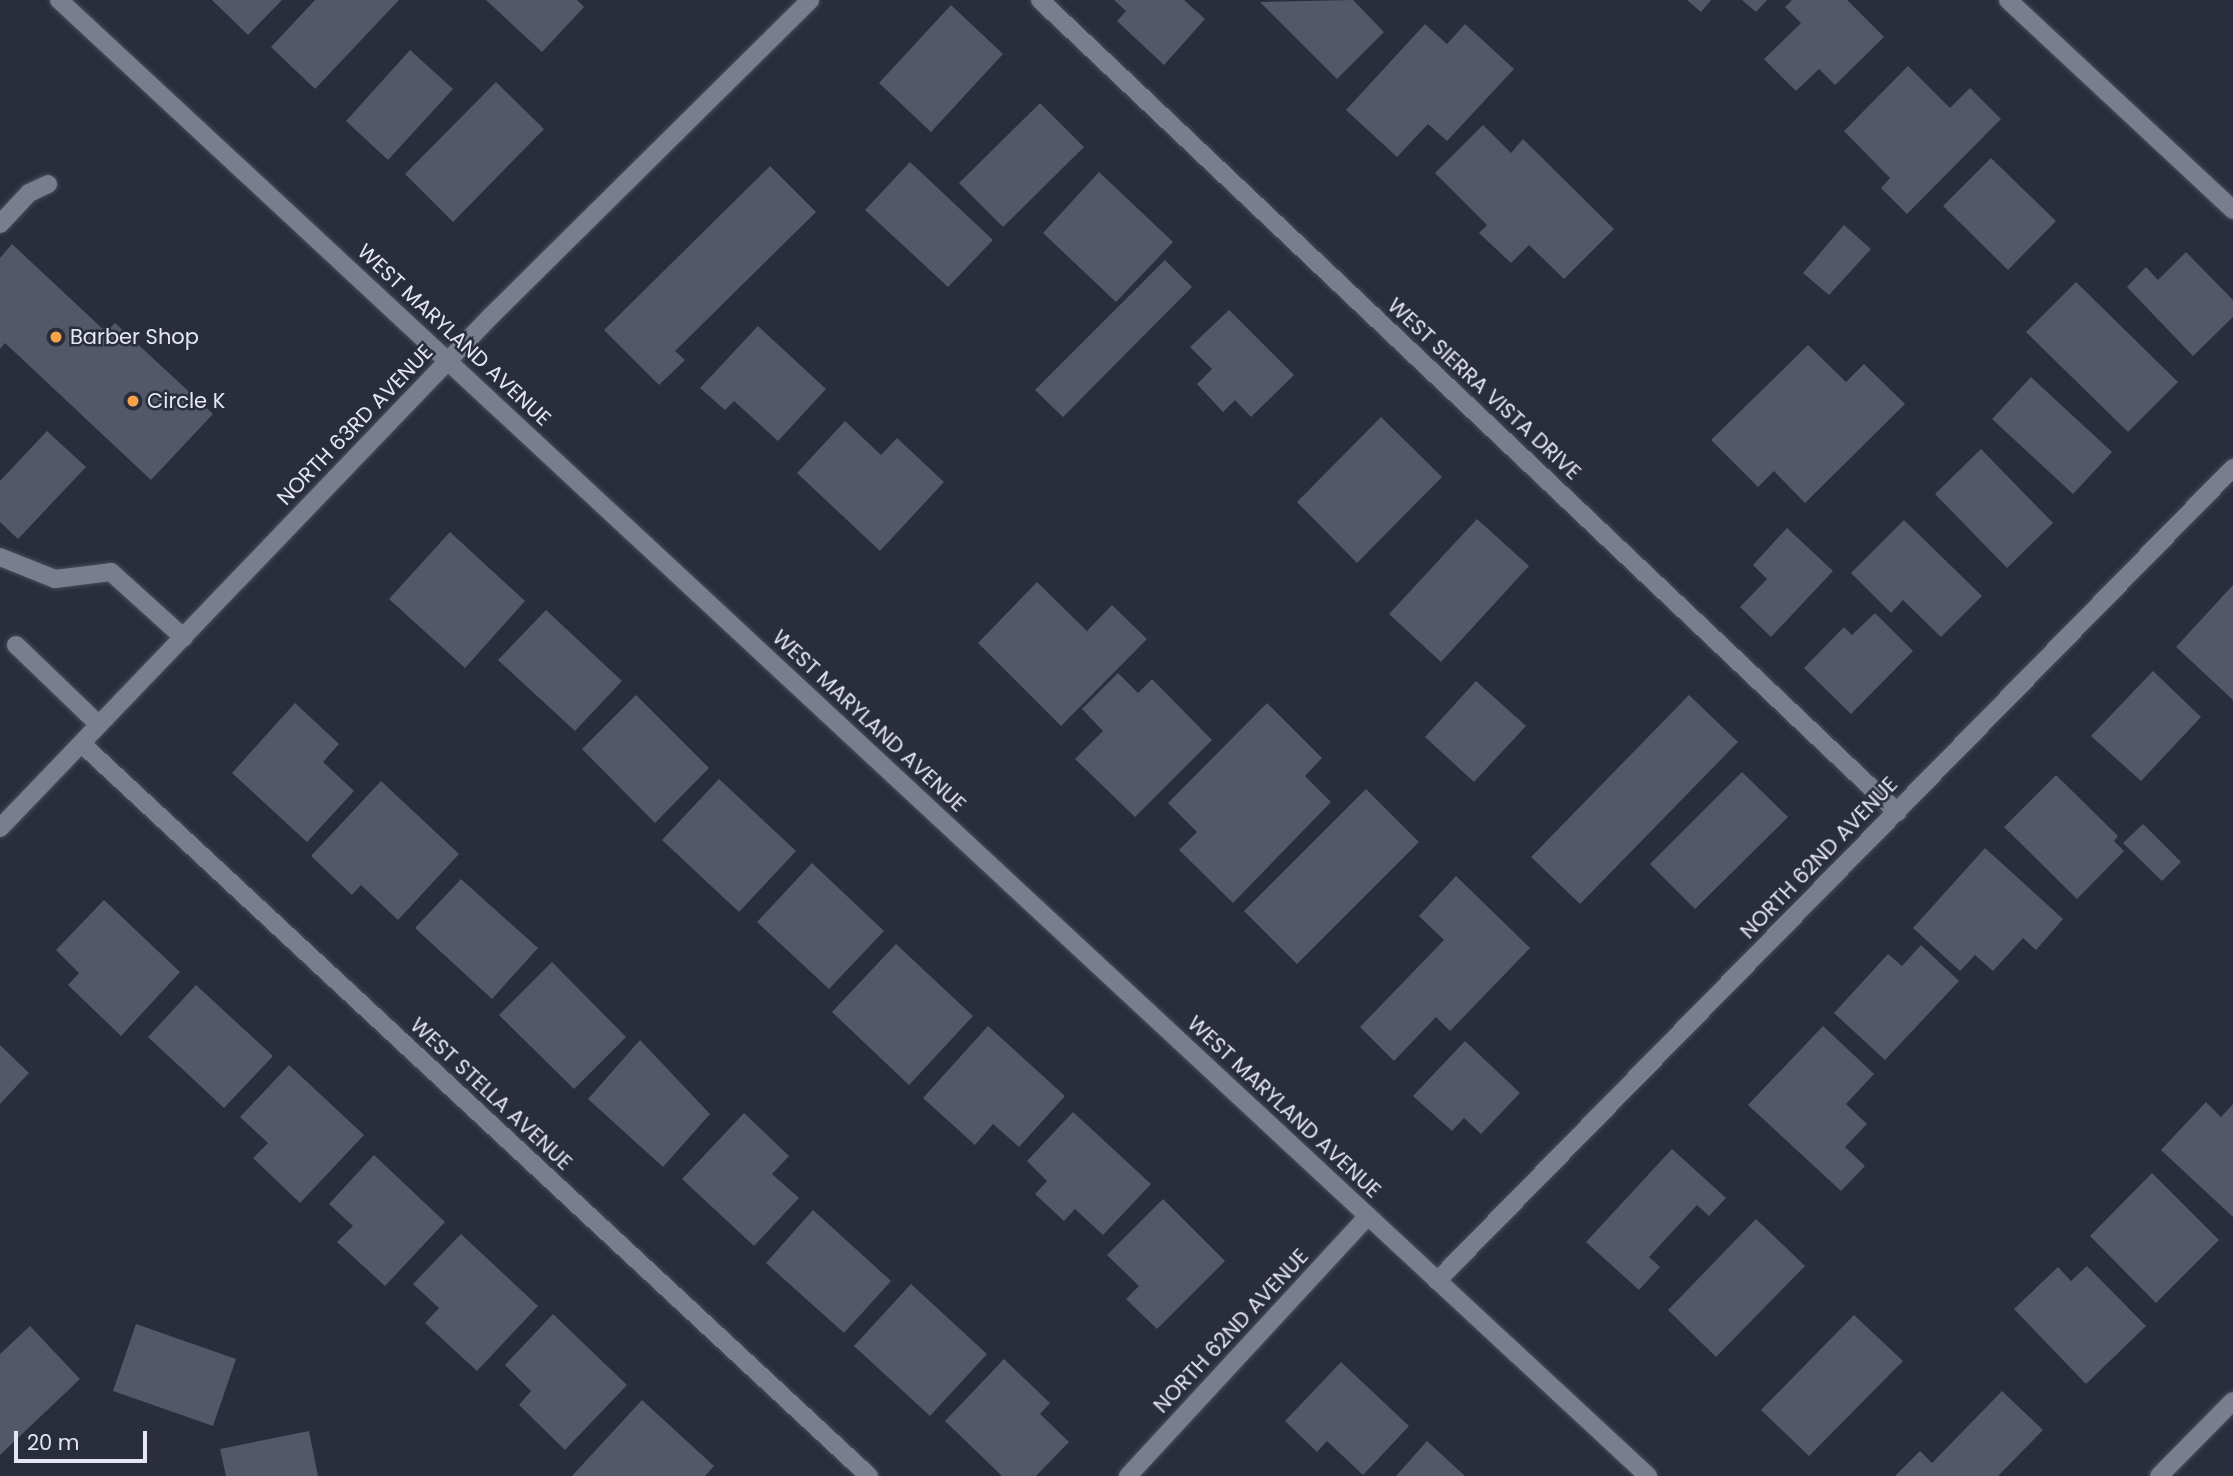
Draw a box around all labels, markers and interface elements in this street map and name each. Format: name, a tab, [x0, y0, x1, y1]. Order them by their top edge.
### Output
street label: WEST MARYLAND AVENUE	[352, 239, 556, 431]
street label: WEST SIERRA VISTA DRIVE	[1382, 293, 1586, 485]
place label: Barber Shop	[70, 324, 199, 350]
marker: Barber Shop	[48, 329, 64, 345]
street label: NORTH 63RD AVENUE	[272, 340, 438, 510]
place label: Circle K	[147, 388, 225, 414]
marker: Circle K	[125, 393, 141, 409]
street label: WEST MARYLAND AVENUE	[767, 625, 971, 817]
street label: NORTH 62ND AVENUE	[1735, 772, 1903, 944]
street label: WEST MARYLAND AVENUE	[1182, 1011, 1386, 1203]
street label: WEST STELLA AVENUE	[405, 1013, 577, 1175]
street label: NORTH 62ND AVENUE	[1148, 1244, 1314, 1418]
scale bar	[18, 1416, 150, 1460]
text: 20 m	[27, 1428, 80, 1457]

